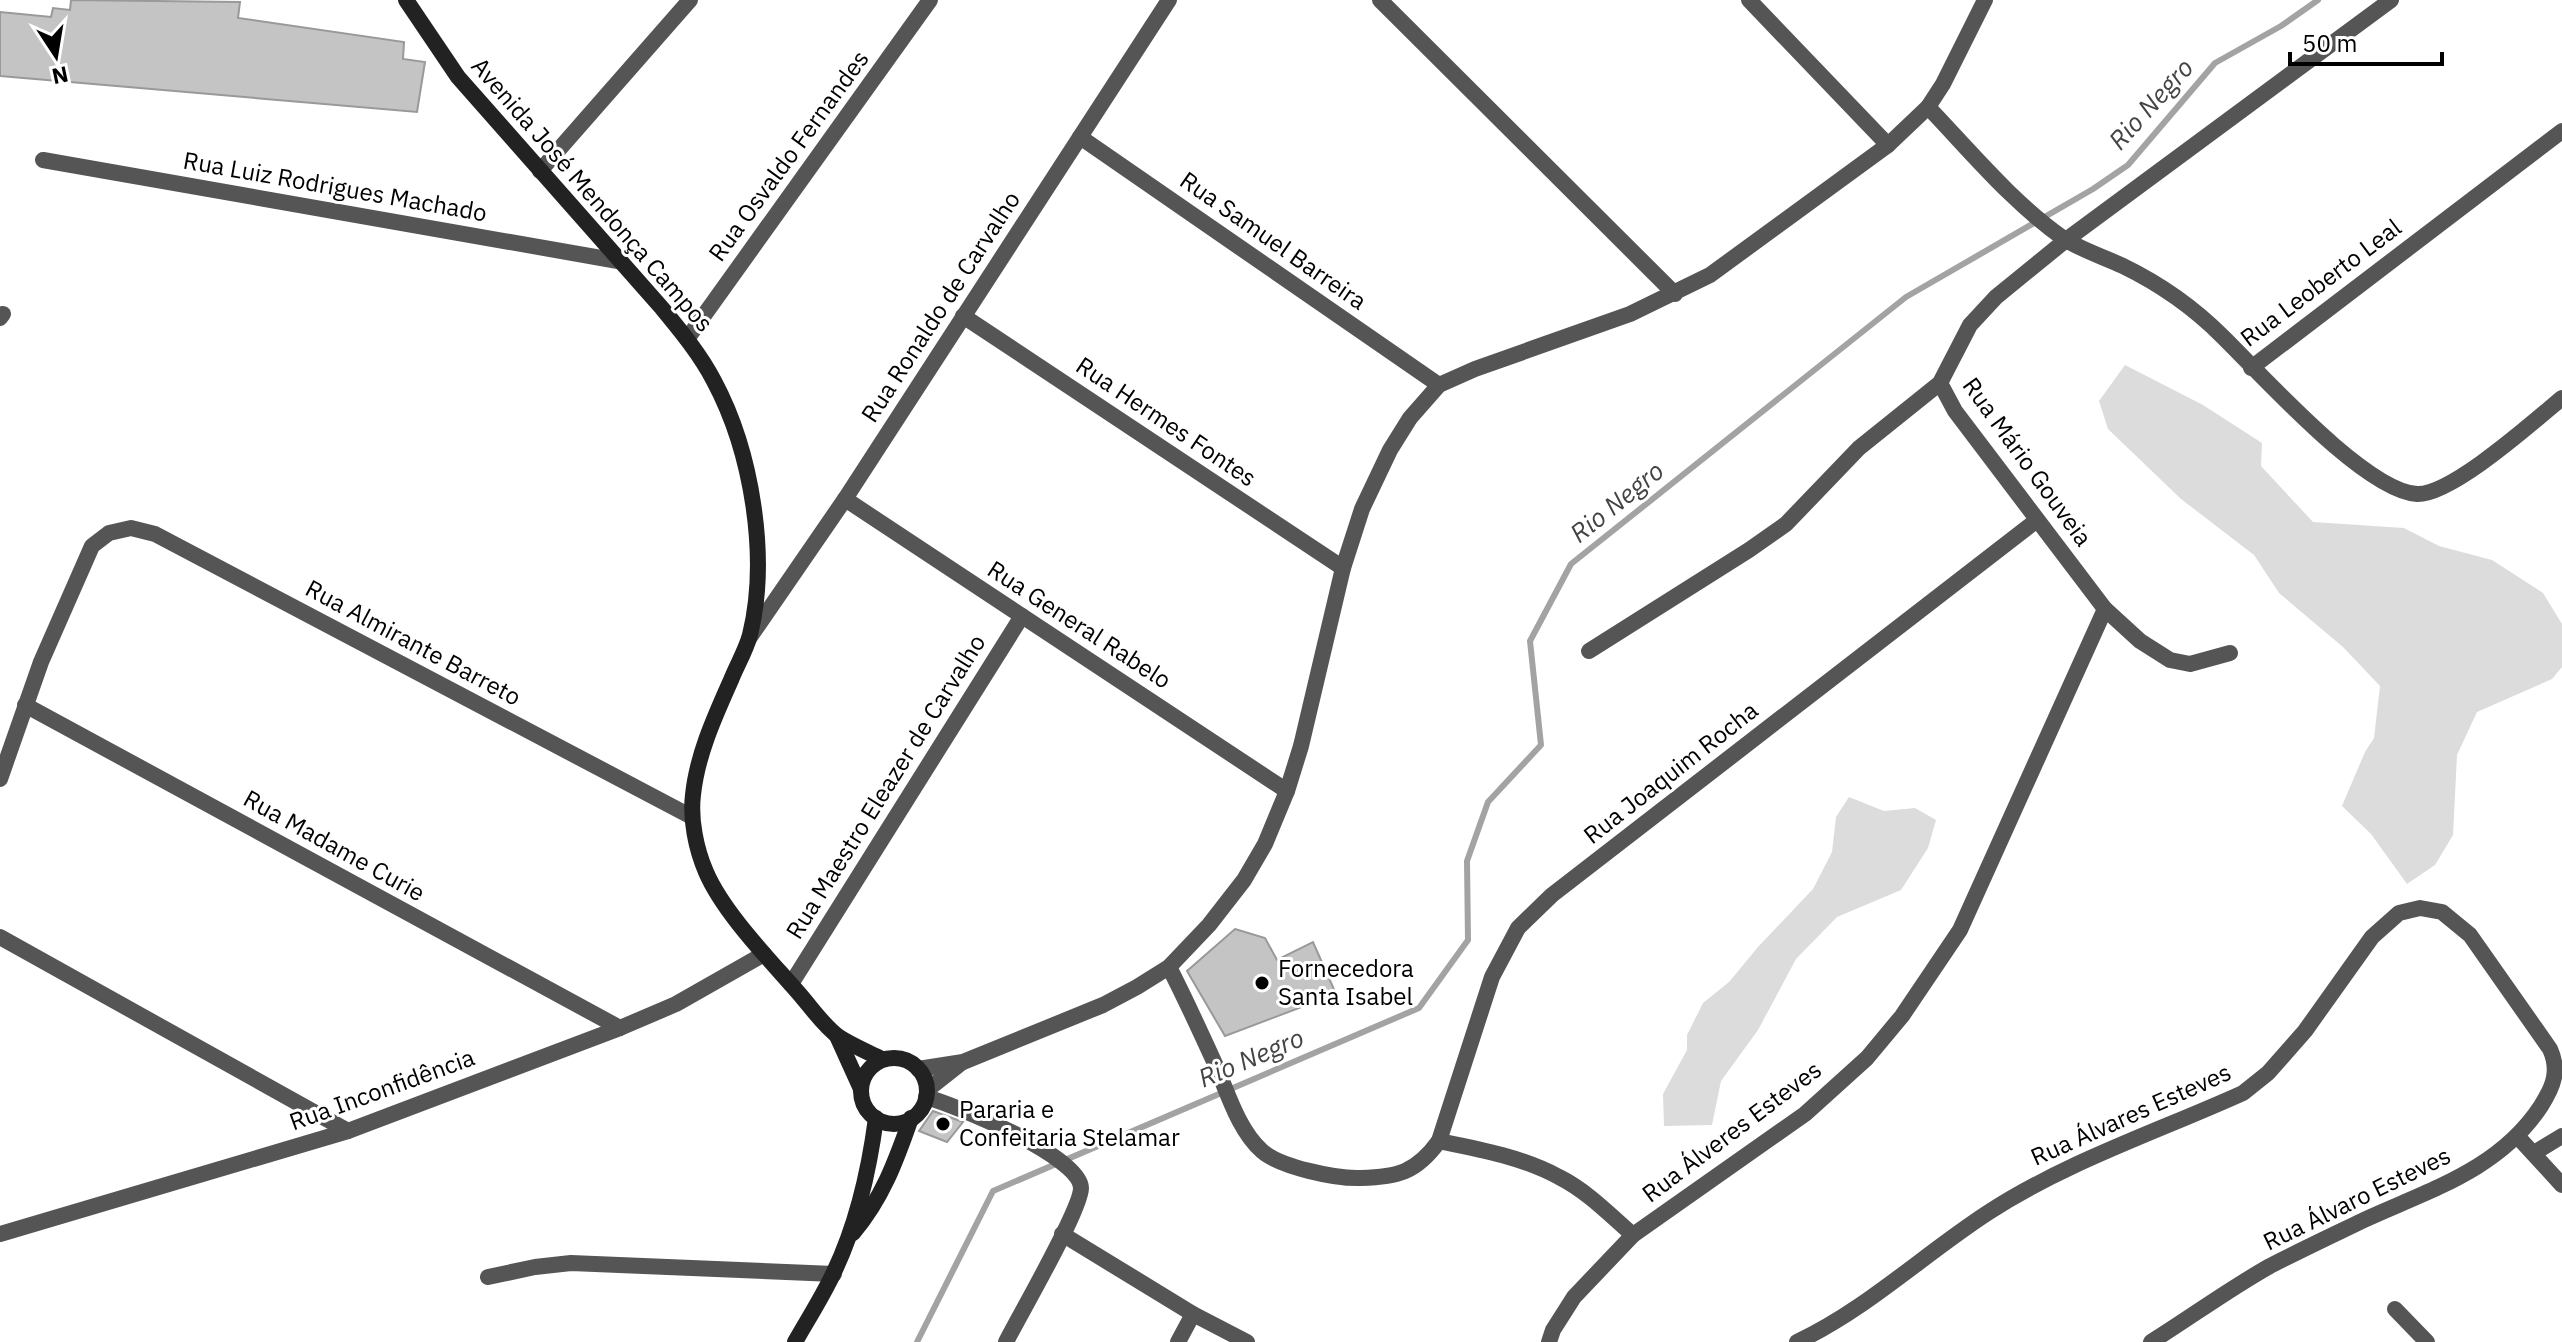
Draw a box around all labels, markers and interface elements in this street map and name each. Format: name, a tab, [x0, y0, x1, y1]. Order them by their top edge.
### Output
north arrow	[16, 16, 96, 96]
scale bar	[2290, 16, 2442, 66]
text: 50 m	[2302, 27, 2357, 59]
street label: Rua Osvaldo Fernandes	[701, 43, 876, 267]
street label: Avenida José Mendonça Campos	[465, 50, 721, 338]
water label: Rio Negro	[2100, 51, 2200, 156]
text: N	[49, 60, 71, 92]
street label: Rua Luiz Rodrigues Machado	[181, 144, 490, 228]
street label: Rua Samuel Barreira	[1174, 164, 1373, 317]
street label: Rua Ronaldo de Carvalho	[853, 185, 1027, 428]
street label: Rua Leoberto Leal	[2233, 211, 2407, 353]
street label: Rua Hermes Fontes	[1070, 349, 1263, 493]
street label: Rua Mário Gouveia	[1956, 371, 2100, 552]
water label: Rio Negro	[1562, 453, 1670, 550]
street label: Rua General Rabelo	[982, 553, 1178, 696]
street label: Rua Almirante Barreto	[300, 572, 527, 712]
street label: Rua Maestro Eleazer de Carvalho	[778, 628, 992, 945]
street label: Rua Joaquim Rocha	[1577, 694, 1764, 850]
street label: Rua Madame Curie	[238, 782, 431, 908]
place label: Fornecedora Santa Isabel	[1278, 952, 1414, 1012]
marker: Fornecedora Santa Isabel	[1253, 974, 1271, 992]
water label: Rio Negro	[1193, 1020, 1309, 1095]
street label: Rua Inconfidência	[285, 1041, 479, 1137]
street label: Rua Álveres Esteves	[1635, 1053, 1827, 1209]
street label: Rua Álvares Esteves	[2025, 1056, 2236, 1173]
place label: Pararia e Confeitaria Stelamar	[959, 1093, 1180, 1153]
marker: Pararia e Confeitaria Stelamar	[934, 1115, 952, 1133]
street label: Rua Álvaro Esteves	[2258, 1139, 2456, 1257]

